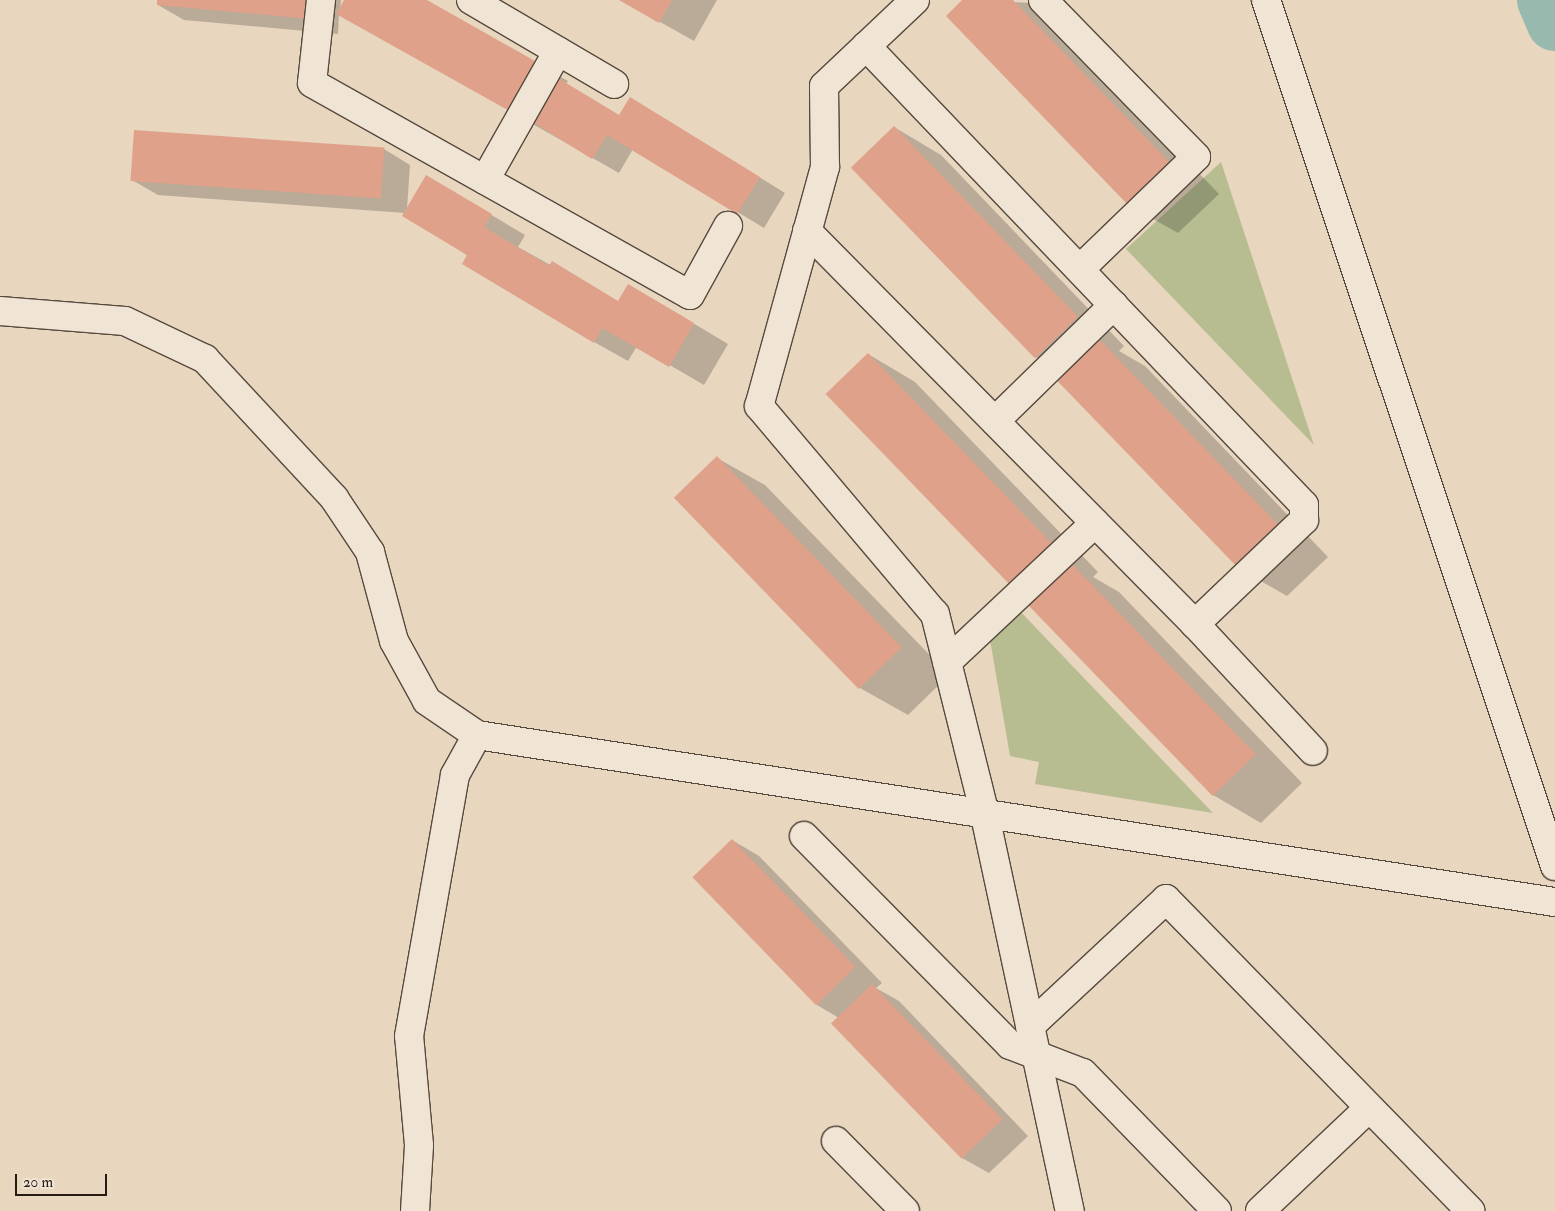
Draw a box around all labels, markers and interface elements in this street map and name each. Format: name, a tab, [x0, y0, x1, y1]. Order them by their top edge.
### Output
scale bar	[18, 1164, 110, 1196]
text: 20 m	[23, 1173, 53, 1192]

